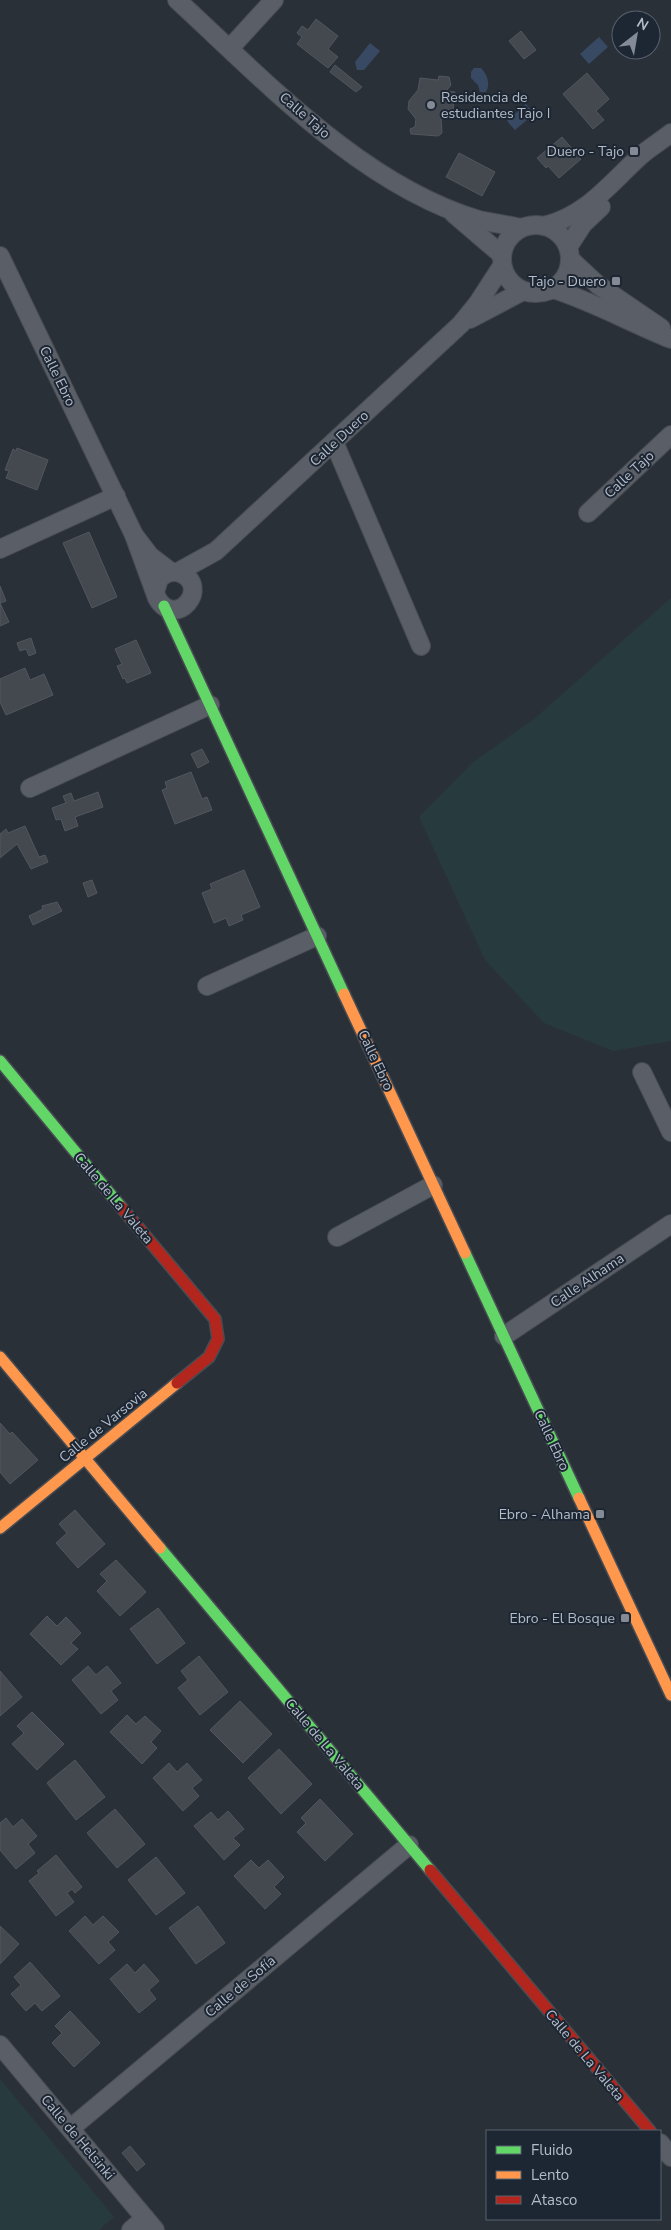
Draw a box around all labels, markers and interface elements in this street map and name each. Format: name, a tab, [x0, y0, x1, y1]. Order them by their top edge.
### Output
north arrow	[611, 10, 661, 60]
text: N	[633, 13, 652, 35]
street label: Calle Tajo	[275, 88, 334, 143]
place label: Residencia de estudiantes Tajo I	[441, 88, 550, 123]
marker: Residencia de estudiantes Tajo I	[425, 99, 437, 111]
place label: Duero - Tajo	[547, 142, 624, 161]
marker: Duero - Tajo	[628, 145, 640, 157]
place label: Tajo - Duero	[529, 272, 606, 291]
marker: Tajo - Duero	[610, 275, 622, 287]
street label: Calle Ebro	[35, 343, 80, 410]
street label: Calle Duero	[306, 406, 373, 471]
street label: Calle Tajo	[600, 446, 659, 502]
street label: Calle Ebro	[353, 1027, 398, 1094]
street label: Calle de La Valeta	[70, 1149, 157, 1248]
street label: Calle Alhama	[547, 1249, 628, 1312]
street label: Calle de Varsovia	[55, 1384, 151, 1467]
street label: Calle Ebro	[529, 1407, 574, 1474]
place label: Ebro - Alhama	[499, 1505, 590, 1524]
marker: Ebro - Alhama	[594, 1508, 606, 1520]
place label: Ebro - El Bosque	[509, 1609, 615, 1628]
marker: Ebro - El Bosque	[619, 1612, 631, 1624]
street label: Calle de La Valeta	[281, 1695, 368, 1794]
street label: Calle de Sofía	[201, 1951, 280, 2022]
street label: Calle de La Valeta	[541, 2006, 628, 2105]
street label: Calle de Helsinki	[36, 2091, 119, 2184]
legend	[486, 2130, 661, 2220]
text: Fluido	[531, 2140, 573, 2160]
text: Lento	[531, 2165, 569, 2185]
text: Atasco	[531, 2190, 577, 2210]

